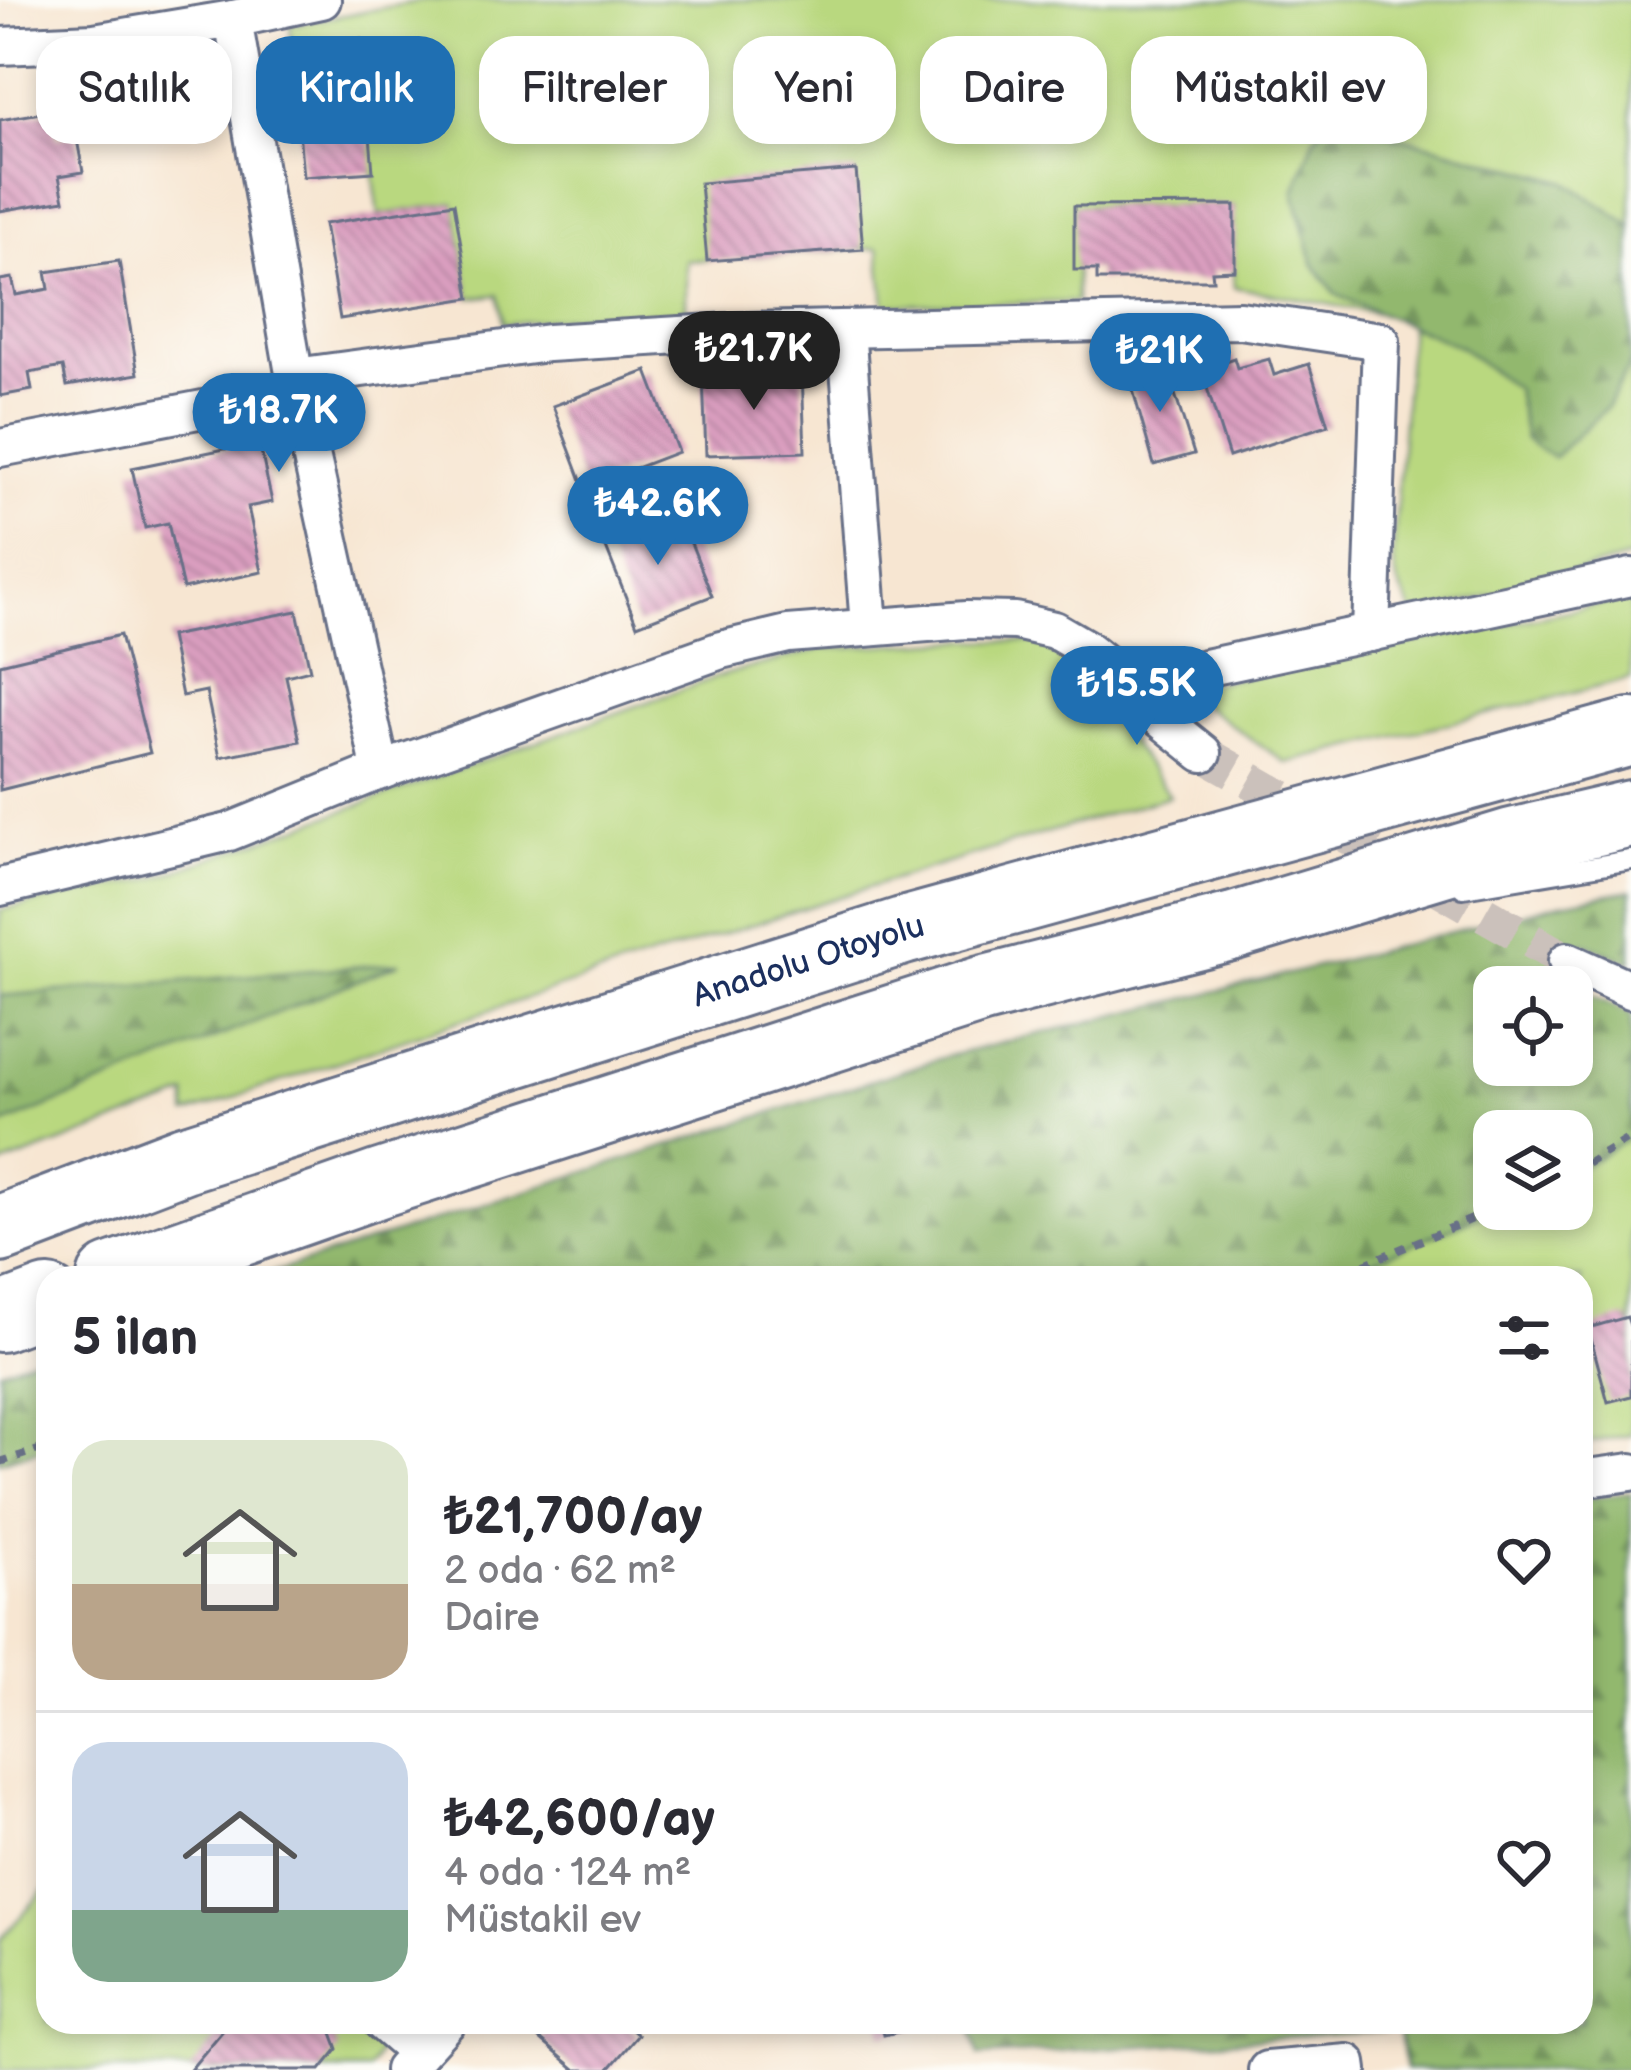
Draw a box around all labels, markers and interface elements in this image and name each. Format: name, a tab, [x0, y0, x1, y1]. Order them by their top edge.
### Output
chip: Satılık	[36, 36, 232, 144]
chip: Kiralık	[256, 36, 455, 144]
chip: Filtreler	[479, 36, 709, 144]
chip: Yeni	[733, 36, 896, 144]
chip: Daire	[920, 36, 1107, 144]
chip: Müstakil ev	[1131, 36, 1427, 144]
pin: ₺21.7K	[656, 311, 852, 413]
pin: ₺21K	[1089, 313, 1231, 415]
text: ₺21.7K	[695, 326, 813, 373]
text: ₺21K	[1116, 328, 1204, 375]
pin: ₺18.7K	[181, 373, 377, 475]
text: ₺18.7K	[220, 388, 338, 435]
pin: ₺42.6K	[560, 466, 756, 568]
text: ₺42.6K	[594, 481, 722, 528]
pin: ₺15.5K	[1039, 646, 1235, 748]
text: ₺15.5K	[1078, 661, 1196, 708]
street label: Anadolu Otoyolu	[688, 906, 929, 1016]
map controls	[1473, 966, 1593, 1230]
button: locate	[1473, 966, 1593, 1086]
button: layers	[1473, 1110, 1593, 1230]
icon: filters	[1491, 1305, 1557, 1371]
text: 5 ilan	[72, 1308, 198, 1369]
text: ₺21,700/ay	[444, 1487, 702, 1548]
icon: home	[168, 1488, 312, 1632]
icon: heart	[1491, 1527, 1557, 1593]
text: 2 oda · 62 m²	[444, 1548, 676, 1595]
text: Daire	[444, 1595, 540, 1642]
text: ₺42,600/ay	[444, 1789, 715, 1850]
icon: home	[168, 1790, 312, 1934]
icon: heart	[1491, 1829, 1557, 1895]
text: 4 oda · 124 m²	[444, 1850, 691, 1897]
text: Müstakil ev	[444, 1897, 641, 1944]

